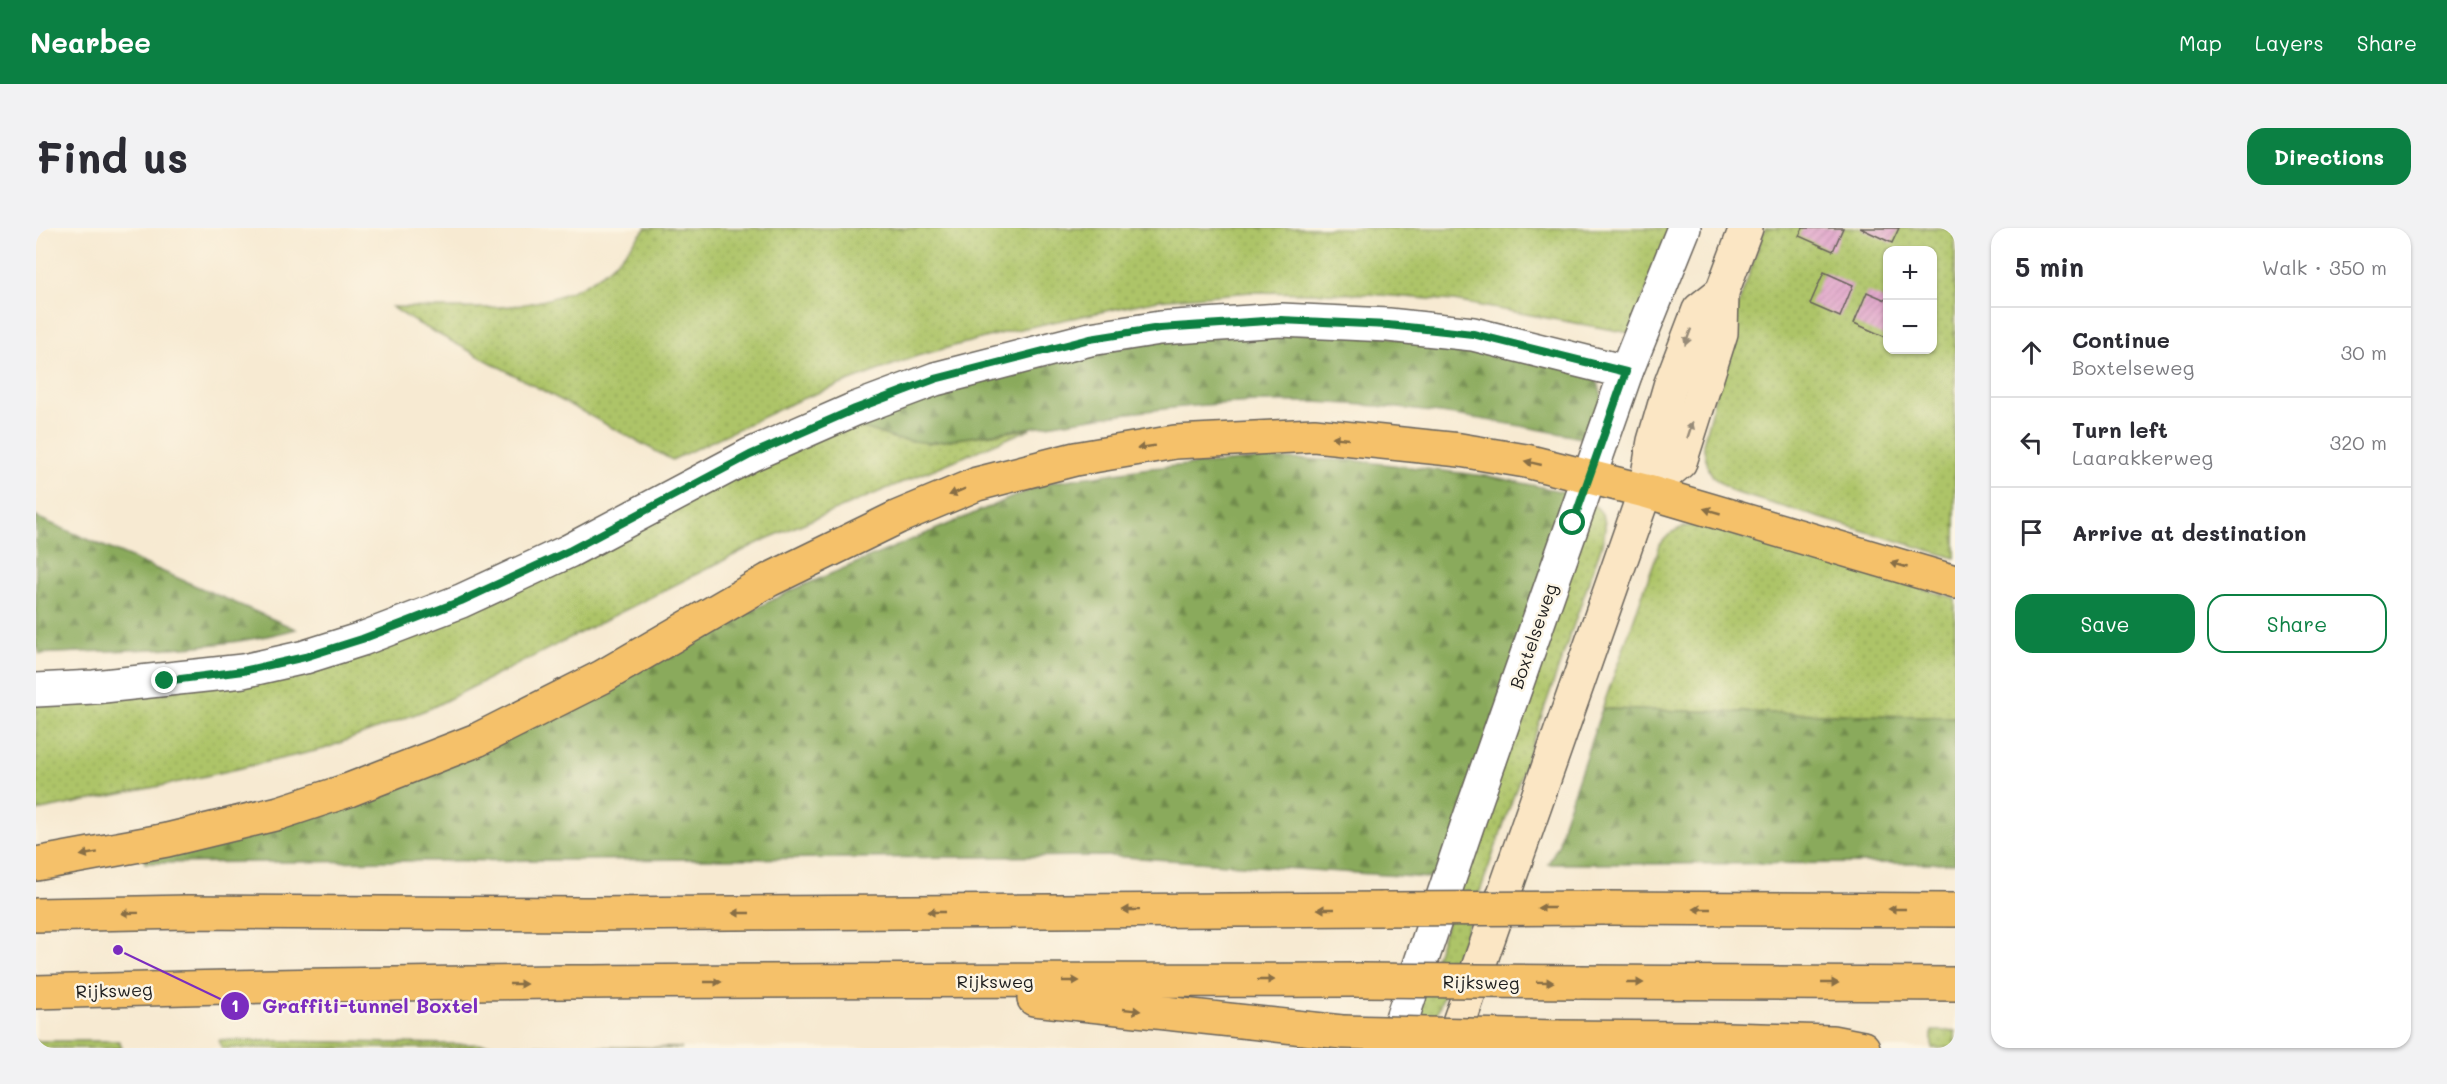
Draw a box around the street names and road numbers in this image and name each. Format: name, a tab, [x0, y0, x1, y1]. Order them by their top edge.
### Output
street label: Boxtelseweg	[1504, 580, 1562, 692]
street label: Rijksweg	[957, 969, 1033, 993]
street label: Rijksweg	[1442, 969, 1520, 995]
street label: Rijksweg	[75, 977, 153, 1003]

